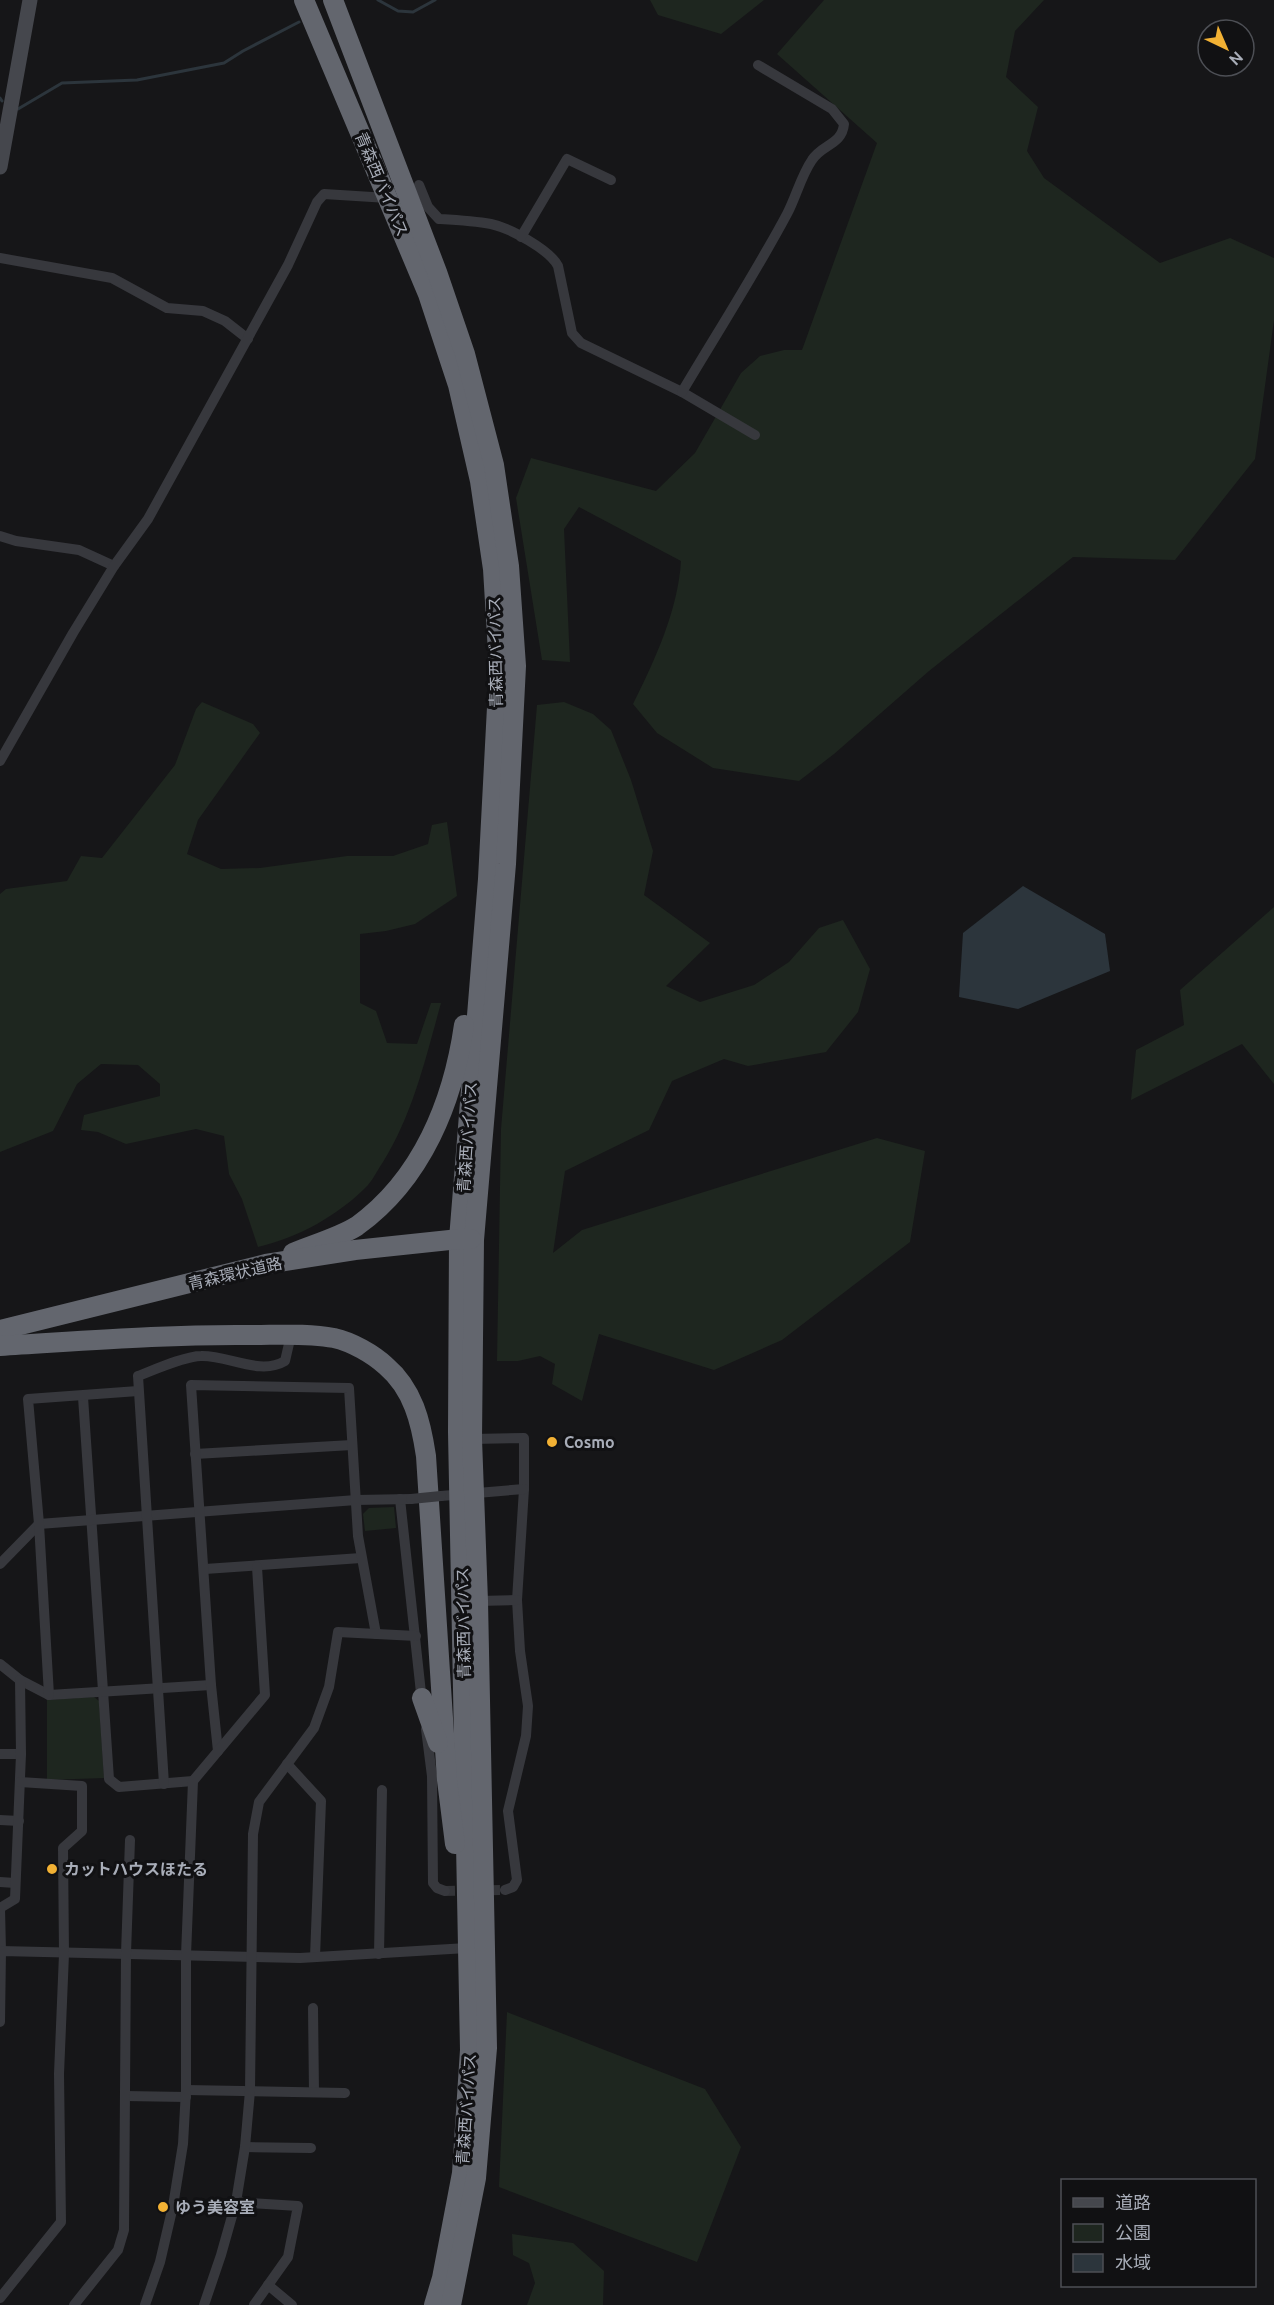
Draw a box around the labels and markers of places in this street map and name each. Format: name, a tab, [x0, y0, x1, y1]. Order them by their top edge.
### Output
place label: Cosmo	[564, 1433, 615, 1451]
marker: Cosmo	[545, 1435, 559, 1449]
place label: カットハウスほたる	[64, 1860, 208, 1878]
marker: カットハウスほたる	[45, 1862, 59, 1876]
place label: ゆう美容室	[175, 2198, 255, 2216]
marker: ゆう美容室	[156, 2200, 170, 2214]

